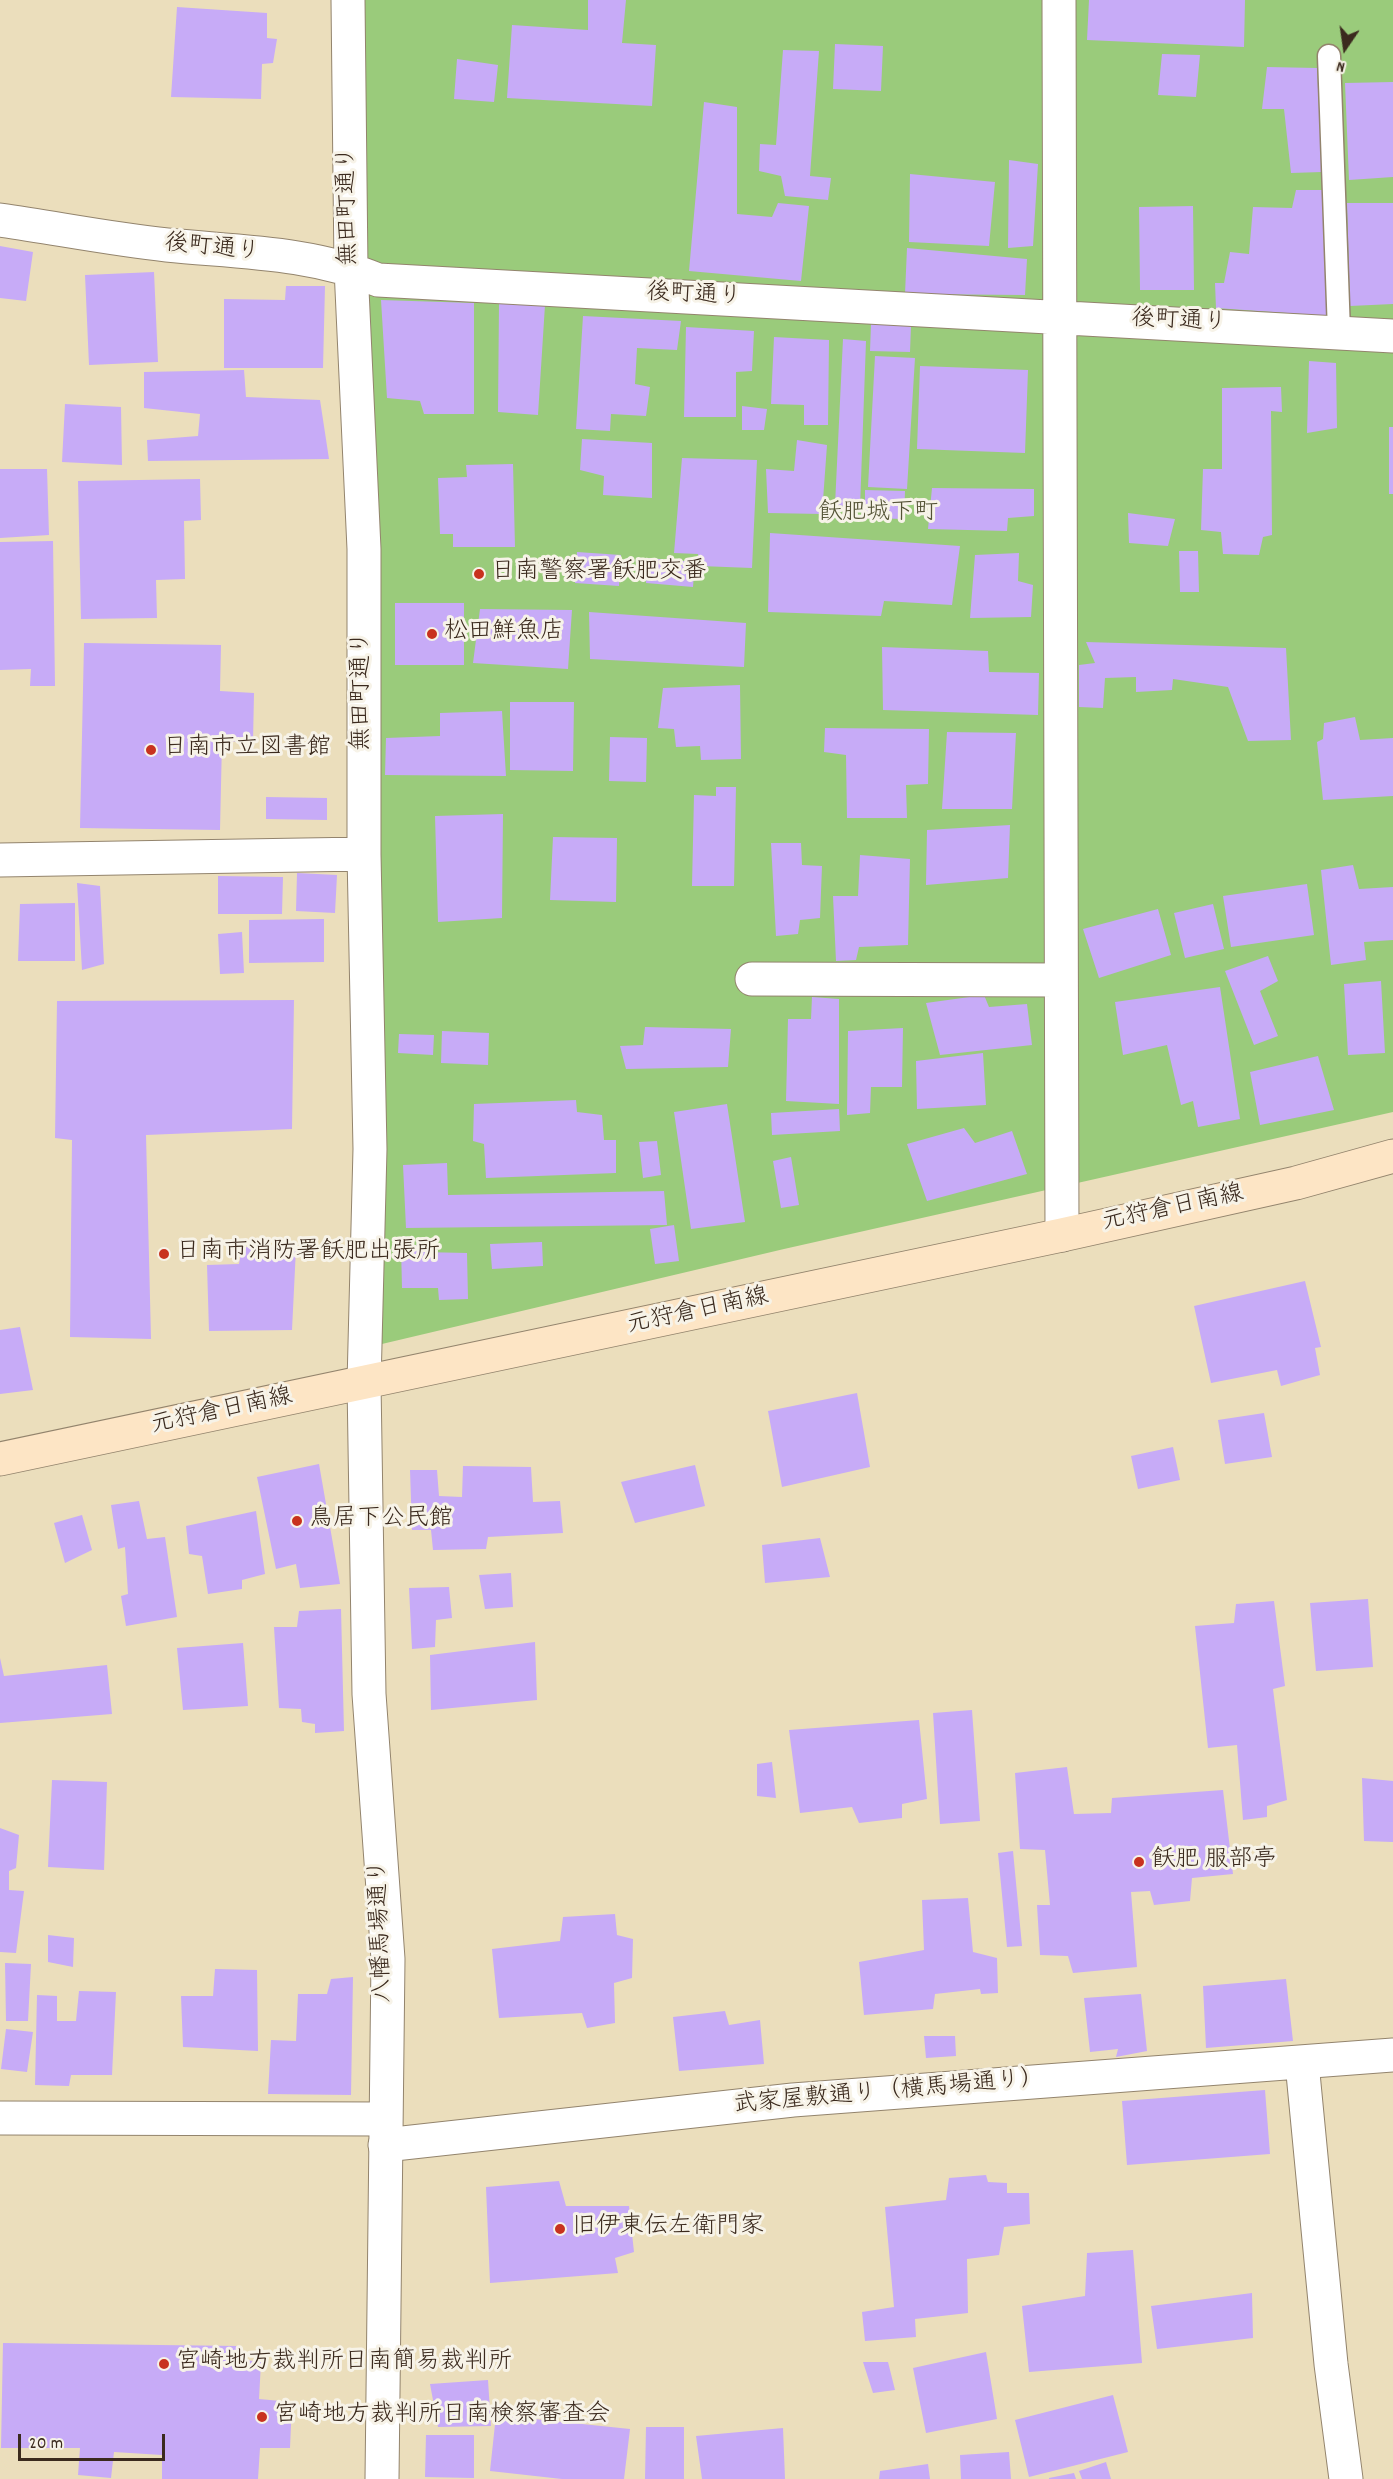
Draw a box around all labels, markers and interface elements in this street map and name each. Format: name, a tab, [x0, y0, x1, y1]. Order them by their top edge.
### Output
north arrow	[1315, 18, 1375, 78]
text: N	[1334, 54, 1347, 78]
street label: 無田町通り	[335, 146, 365, 266]
street label: 後町通り	[163, 231, 261, 269]
street label: 後町通り	[645, 280, 743, 314]
street label: 後町通り	[1130, 306, 1228, 340]
park label: 飫肥城下町	[818, 501, 938, 529]
place label: 日南警察署飫肥交番	[491, 560, 707, 588]
marker: 日南警察署飫肥交番	[472, 567, 486, 581]
place label: 松田鮮魚店	[444, 620, 564, 648]
marker: 松田鮮魚店	[425, 627, 439, 641]
street label: 無田町通り	[350, 631, 378, 751]
place label: 日南市立図書館	[163, 736, 331, 764]
marker: 日南市立図書館	[144, 743, 158, 757]
street label: 元狩倉日南線	[1100, 1181, 1246, 1239]
place label: 日南市消防署飫肥出張所	[176, 1240, 440, 1268]
marker: 日南市消防署飫肥出張所	[157, 1247, 171, 1261]
street label: 元狩倉日南線	[625, 1284, 771, 1342]
street label: 元狩倉日南線	[149, 1384, 295, 1442]
place label: 鳥居下公民館	[309, 1507, 453, 1535]
marker: 鳥居下公民館	[290, 1514, 304, 1528]
place label: 飫肥 服部亭	[1151, 1848, 1276, 1876]
marker: 飫肥 服部亭	[1132, 1855, 1146, 1869]
street label: 八幡馬場通り	[366, 1859, 400, 2003]
street label: 武家屋敷通り（横馬場通り）	[732, 2066, 1046, 2122]
place label: 旧伊東伝左衛門家	[572, 2215, 764, 2243]
marker: 旧伊東伝左衛門家	[553, 2222, 567, 2236]
place label: 宮崎地方裁判所日南簡易裁判所	[176, 2350, 512, 2378]
marker: 宮崎地方裁判所日南簡易裁判所	[157, 2357, 171, 2371]
place label: 宮崎地方裁判所日南検察審査会	[274, 2403, 610, 2431]
marker: 宮崎地方裁判所日南検察審査会	[255, 2410, 269, 2424]
scale bar	[21, 2422, 168, 2460]
text: 20 m	[29, 2432, 63, 2457]

